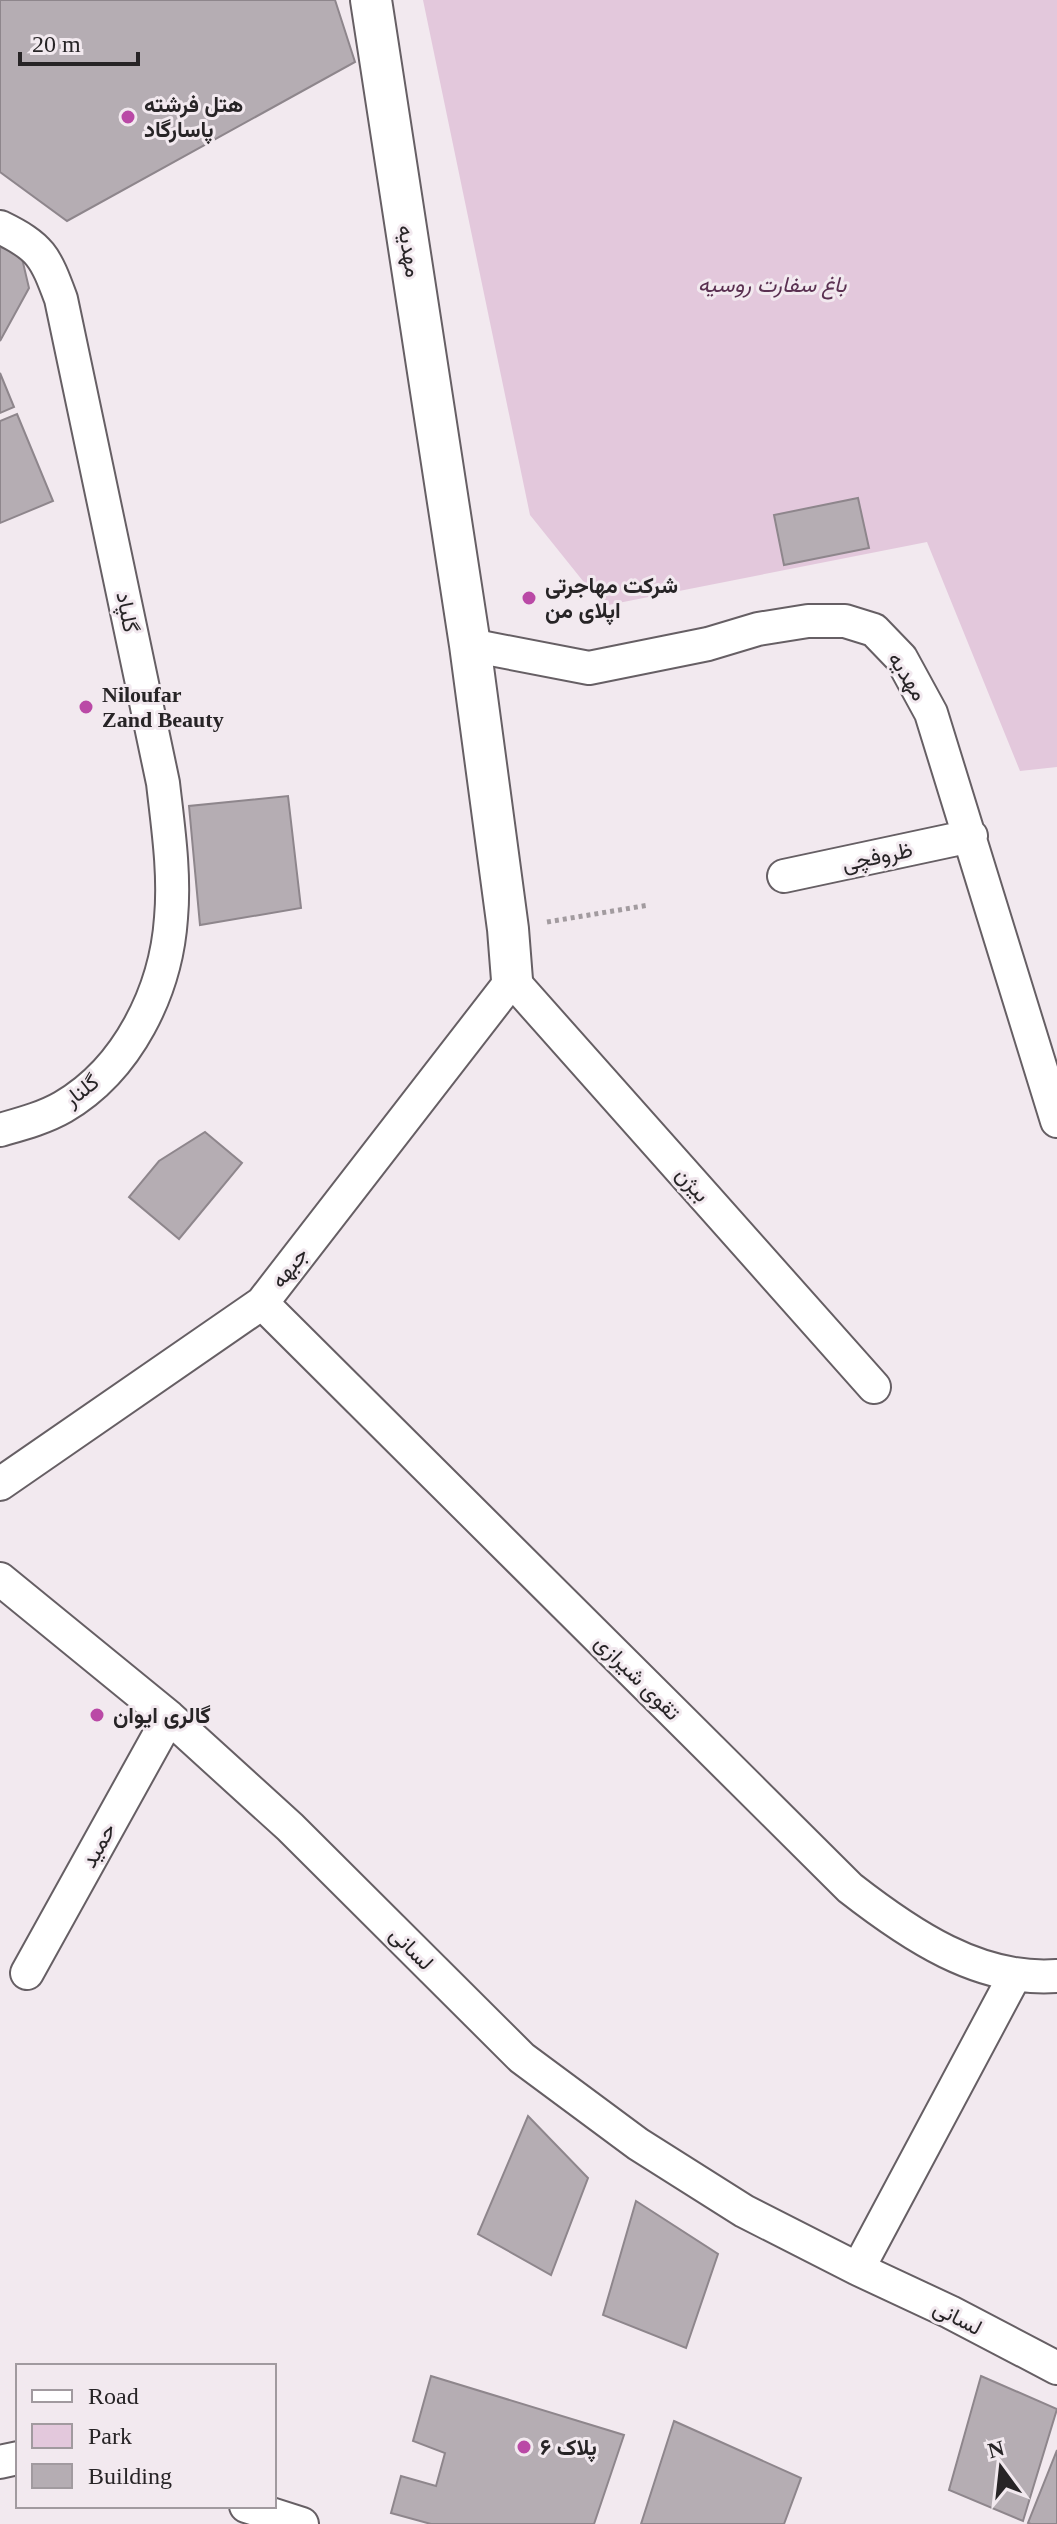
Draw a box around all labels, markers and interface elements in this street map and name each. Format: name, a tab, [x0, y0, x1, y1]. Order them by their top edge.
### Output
scale bar	[20, 16, 138, 66]
text: 20 m	[32, 31, 81, 57]
place label: هتل فرشته پاسارگاد	[144, 92, 243, 145]
marker: هتل فرشته پاسارگاد	[119, 108, 137, 126]
street label: مهدیه	[392, 223, 426, 279]
park label: باغ سفارت روسیه	[698, 272, 847, 300]
place label: شرکت مهاجرتی اپلای من	[545, 573, 678, 626]
marker: شرکت مهاجرتی اپلای من	[520, 589, 538, 607]
street label: گلپاد	[109, 590, 144, 635]
street label: مهدیه	[882, 647, 932, 706]
place label: Niloufar Zand Beauty	[102, 682, 224, 732]
marker: Niloufar Zand Beauty	[77, 698, 95, 716]
street label: ظروفچی	[839, 837, 915, 878]
street label: گلنار	[58, 1069, 105, 1113]
street label: بیژن	[670, 1162, 715, 1207]
street label: جبهه	[266, 1242, 314, 1293]
street label: تقوی شیرازی	[589, 1630, 685, 1726]
place label: گالری ایوان	[113, 1703, 211, 1729]
marker: گالری ایوان	[88, 1706, 106, 1724]
street label: حمید	[76, 1819, 121, 1872]
street label: لسانی	[384, 1921, 439, 1976]
street label: لسانی	[929, 2295, 986, 2341]
legend	[16, 2364, 276, 2508]
text: Road	[88, 2383, 139, 2409]
text: Park	[88, 2423, 132, 2449]
north arrow	[961, 2428, 1041, 2508]
place label: پلاک ۶	[540, 2435, 597, 2463]
text: N	[985, 2435, 1007, 2463]
marker: پلاک ۶	[515, 2438, 533, 2456]
text: Building	[88, 2463, 172, 2489]

